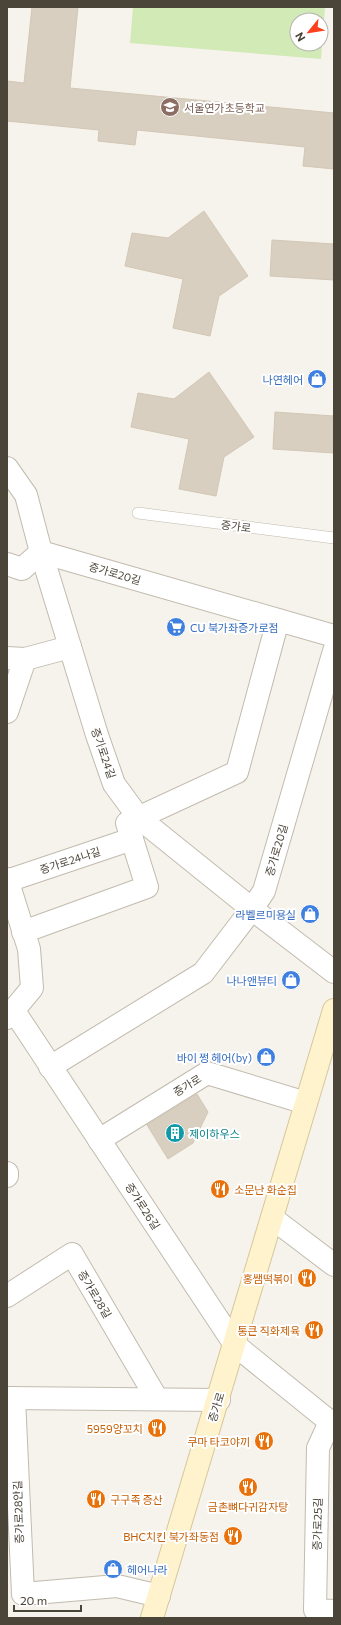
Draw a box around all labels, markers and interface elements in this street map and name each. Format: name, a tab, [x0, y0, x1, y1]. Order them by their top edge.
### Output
north arrow	[289, 12, 329, 52]
text: N	[292, 30, 308, 44]
school or university icon: 서울연가초등학교	[159, 96, 181, 118]
place label: 서울연가초등학교	[184, 101, 265, 114]
shop icon: 나연헤어	[306, 368, 328, 390]
place label: 나연헤어	[263, 373, 303, 386]
street label: 증가로	[220, 518, 252, 534]
street label: 증가로20길	[87, 559, 143, 587]
supermarket icon: CU 북가좌증가로점	[165, 616, 187, 638]
place label: CU 북가좌증가로점	[190, 621, 279, 634]
street label: 증가로24길	[89, 726, 119, 780]
street label: 증가로20길	[262, 822, 290, 878]
street label: 증가로24나길	[38, 844, 102, 876]
shop icon: 라벨르미용실	[299, 903, 321, 925]
place label: 라벨르미용실	[235, 908, 296, 921]
shop icon: 나나앤뷰티	[280, 969, 302, 991]
place label: 나나앤뷰티	[226, 974, 277, 987]
shop icon: 바이 쩡 헤어(by)	[255, 1046, 277, 1068]
place label: 바이 쩡 헤어(by)	[177, 1051, 252, 1064]
street label: 증가로	[171, 1071, 203, 1099]
building icon: 제이하우스	[164, 1122, 186, 1144]
place label: 제이하우스	[189, 1127, 240, 1140]
restaurant icon: 소문난 화순집	[209, 1178, 231, 1200]
street label: 증가로26길	[123, 1180, 163, 1232]
place label: 소문난 화순집	[234, 1183, 297, 1196]
restaurant icon: 홍쌤떡볶이	[296, 1267, 318, 1289]
street label: 증가로28길	[76, 1268, 114, 1320]
place label: 홍쌤떡볶이	[242, 1272, 293, 1285]
restaurant icon: 통큰 직화제육	[303, 1319, 325, 1341]
place label: 통큰 직화제육	[237, 1324, 300, 1337]
street label: 증가로	[205, 1391, 227, 1423]
restaurant icon: 5959양꼬치	[146, 1417, 168, 1439]
place label: 5959양꼬치	[87, 1422, 143, 1435]
restaurant icon: 쿠마 타코야끼	[253, 1430, 275, 1452]
place label: 쿠마 타코야끼	[187, 1435, 250, 1448]
restaurant icon: 금촌뼈다귀감자탕	[237, 1476, 259, 1498]
street label: 증가로28안길	[10, 1480, 26, 1544]
restaurant icon: 구구족 증산	[85, 1488, 107, 1510]
place label: 구구족 증산	[110, 1493, 163, 1506]
street label: 증가로25길	[310, 1497, 324, 1551]
place label: 금촌뼈다귀감자탕	[208, 1500, 288, 1513]
restaurant icon: BHC치킨 북가좌동점	[222, 1525, 244, 1547]
place label: BHC치킨 북가좌동점	[123, 1530, 219, 1543]
shop icon: 헤어나라	[102, 1558, 124, 1580]
place label: 헤어나라	[127, 1563, 167, 1576]
scale bar	[14, 1587, 81, 1613]
text: 20 m	[20, 1593, 47, 1607]

